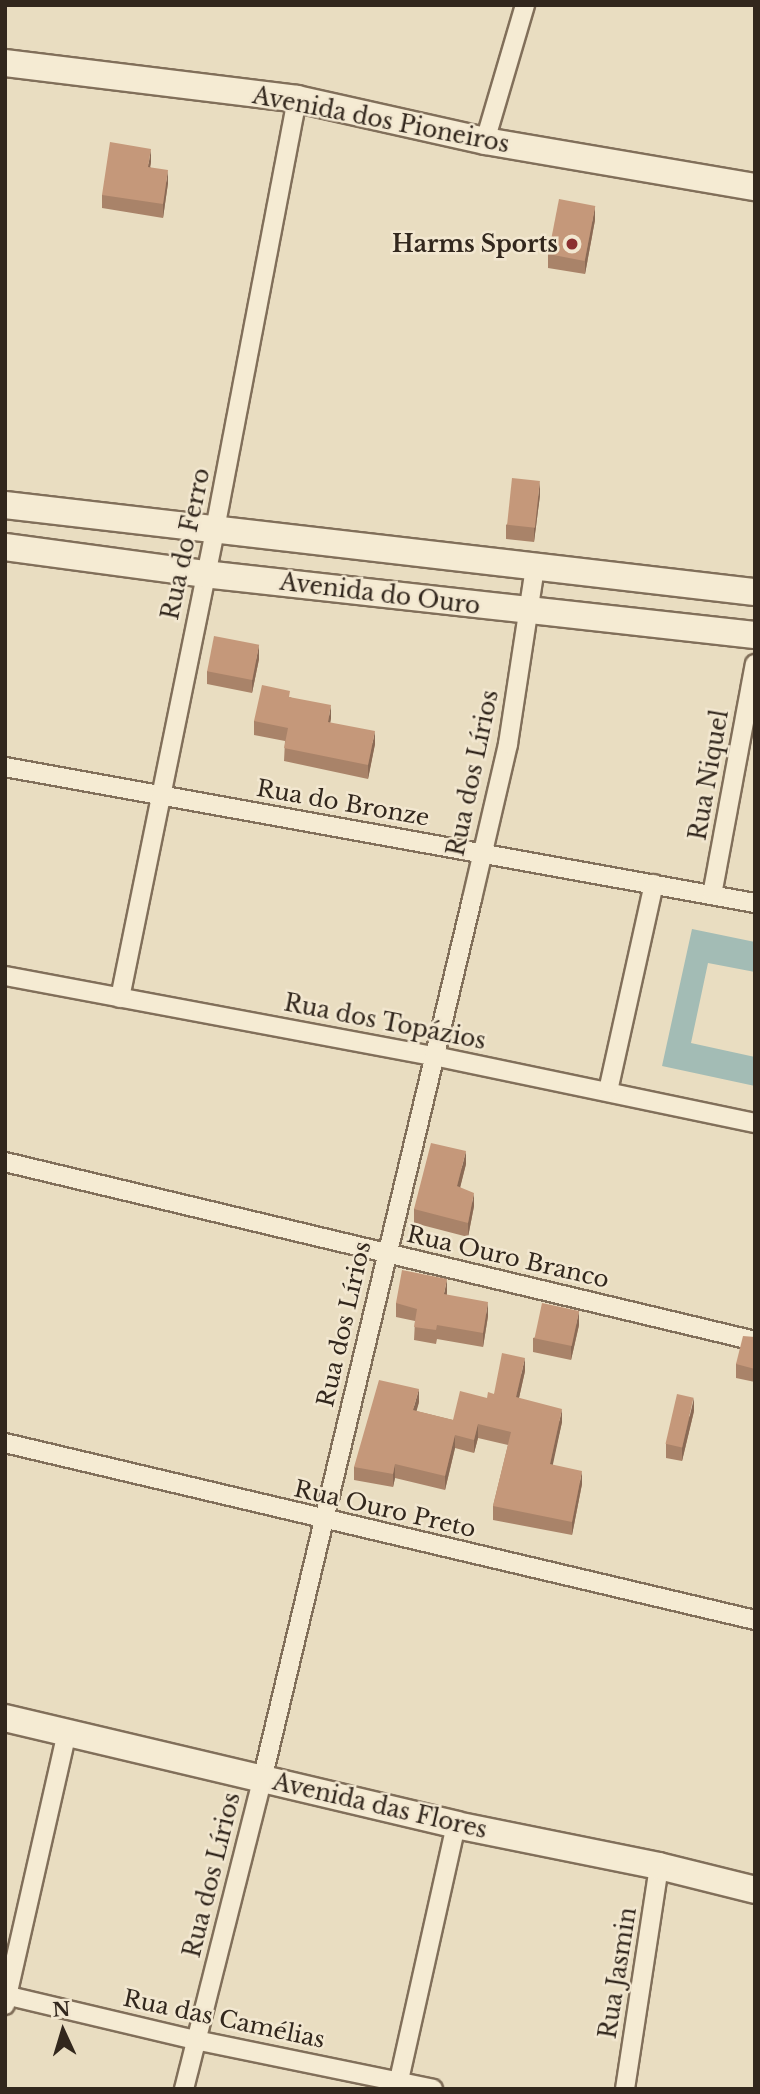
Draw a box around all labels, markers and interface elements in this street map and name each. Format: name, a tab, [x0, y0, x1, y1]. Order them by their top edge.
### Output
street label: Avenida dos Pioneiros	[250, 82, 512, 158]
place label: Harms Sports	[392, 230, 558, 258]
marker: Harms Sports	[564, 236, 580, 252]
street label: Rua do Ferro	[156, 466, 216, 622]
street label: Avenida do Ouro	[278, 568, 482, 620]
street label: Rua dos Lírios	[442, 687, 504, 859]
street label: Rua Niquel	[684, 707, 734, 843]
street label: Rua do Bronze	[254, 774, 432, 832]
street label: Rua dos Topázios	[281, 989, 489, 1055]
street label: Rua Ouro Branco	[404, 1220, 612, 1294]
street label: Rua dos Lírios	[312, 1238, 376, 1410]
street label: Rua Ouro Preto	[291, 1475, 479, 1543]
street label: Avenida das Flores	[270, 1768, 490, 1844]
street label: Rua dos Lírios	[178, 1790, 246, 1960]
street label: Rua Jasmin	[594, 1905, 642, 2041]
street label: Rua das Camélias	[121, 1984, 327, 2054]
north arrow	[28, 1996, 98, 2066]
text: N	[52, 1997, 71, 2022]

